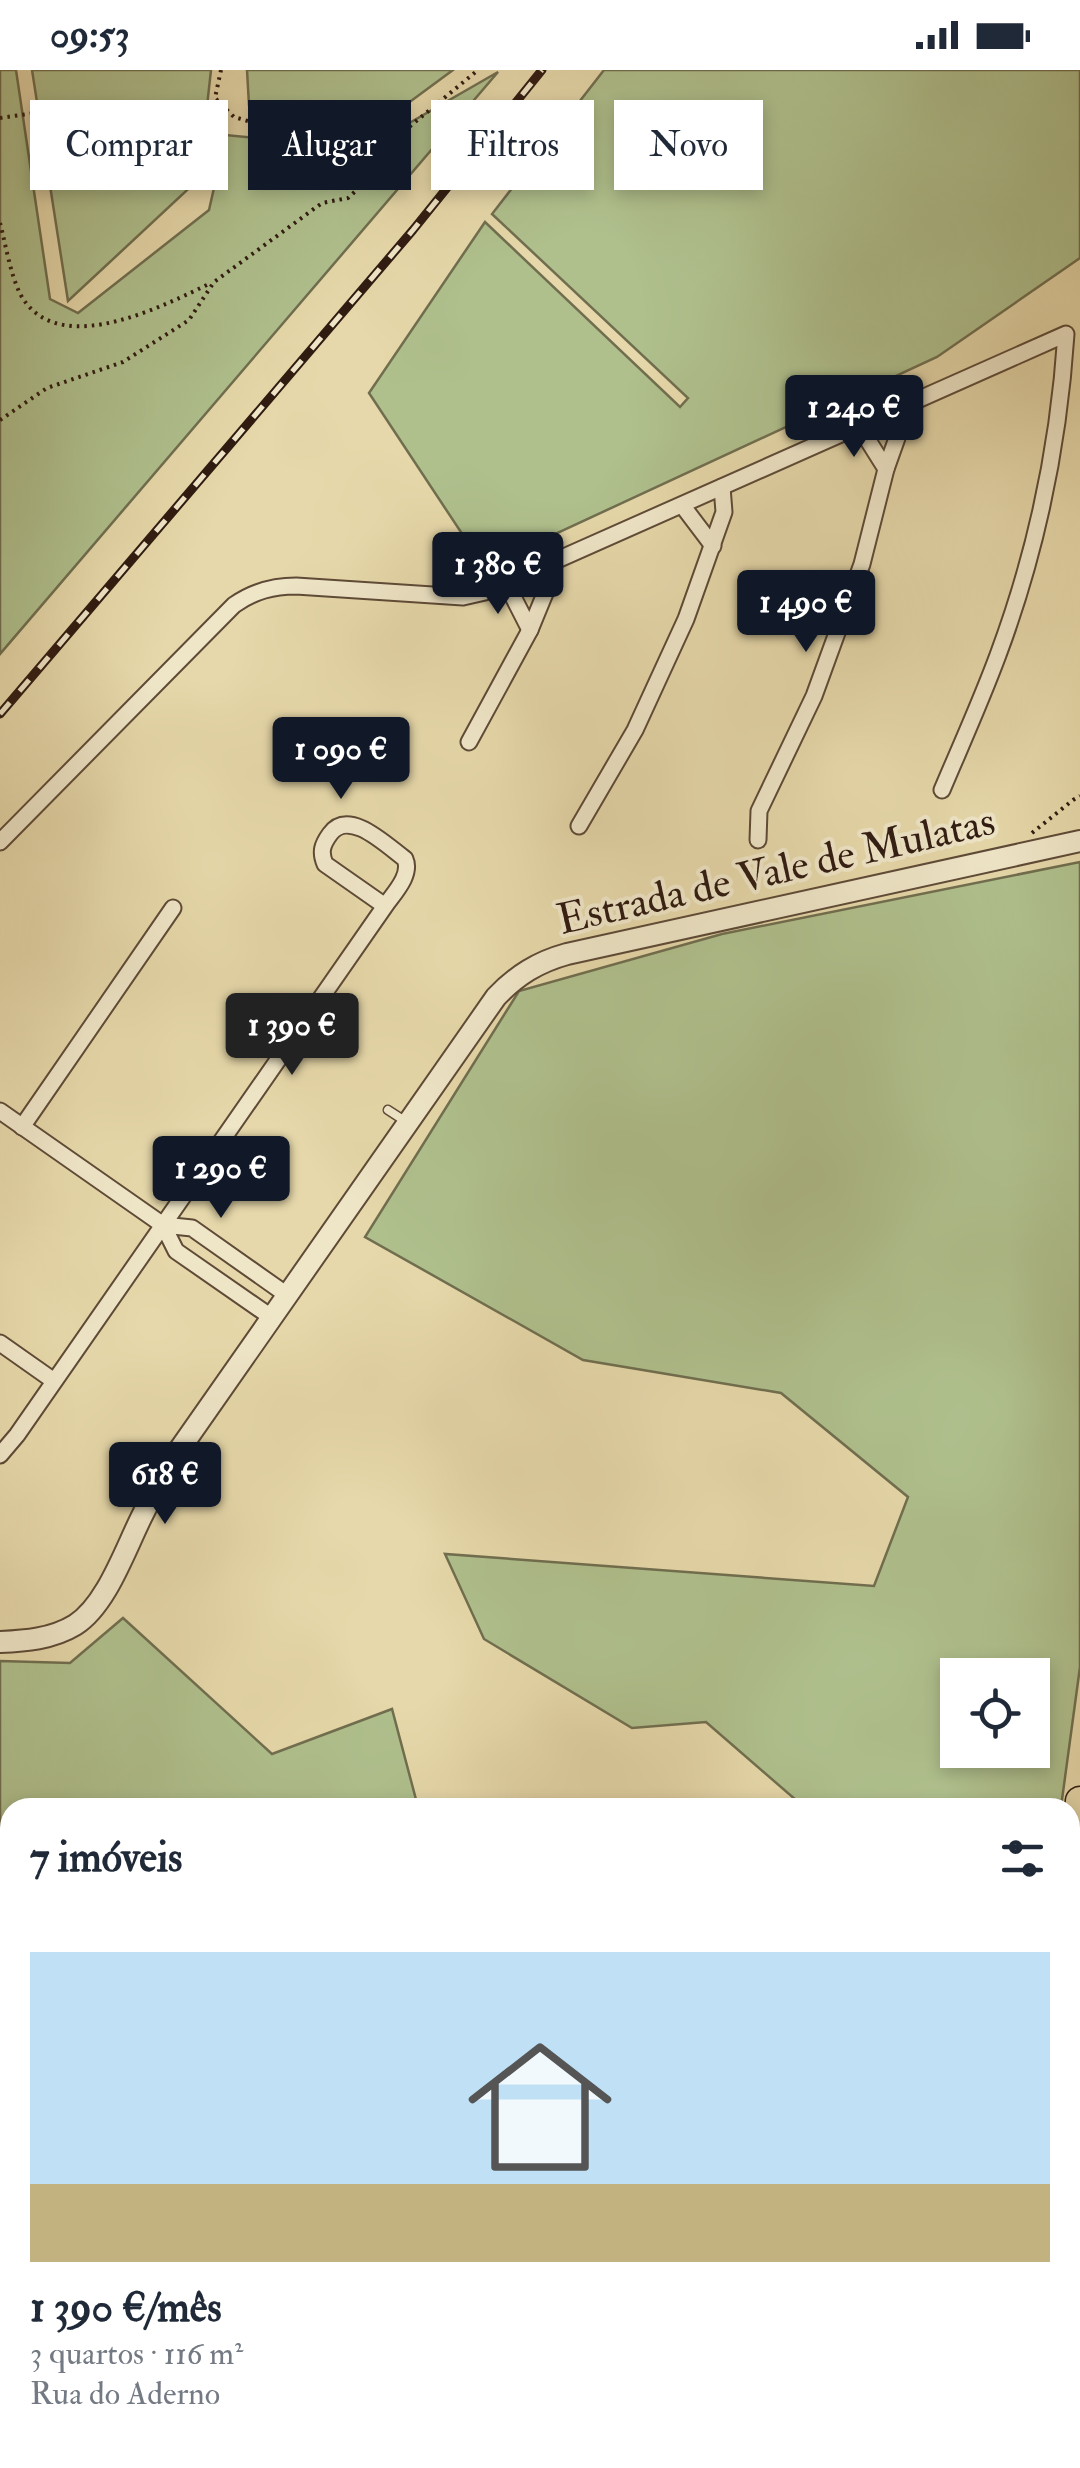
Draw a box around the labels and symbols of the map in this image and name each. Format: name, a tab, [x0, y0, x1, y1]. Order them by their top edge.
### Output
pin: 1 240 €	[762, 375, 946, 460]
pin: 1 380 €	[406, 532, 590, 617]
pin: 1 490 €	[714, 570, 898, 655]
pin: 1 090 €	[249, 717, 433, 802]
street label: Estrada de Vale de Mulatas	[552, 795, 1000, 947]
pin: 1 390 €	[200, 993, 384, 1078]
pin: 1 290 €	[129, 1136, 313, 1221]
pin: 618 €	[95, 1442, 235, 1527]

